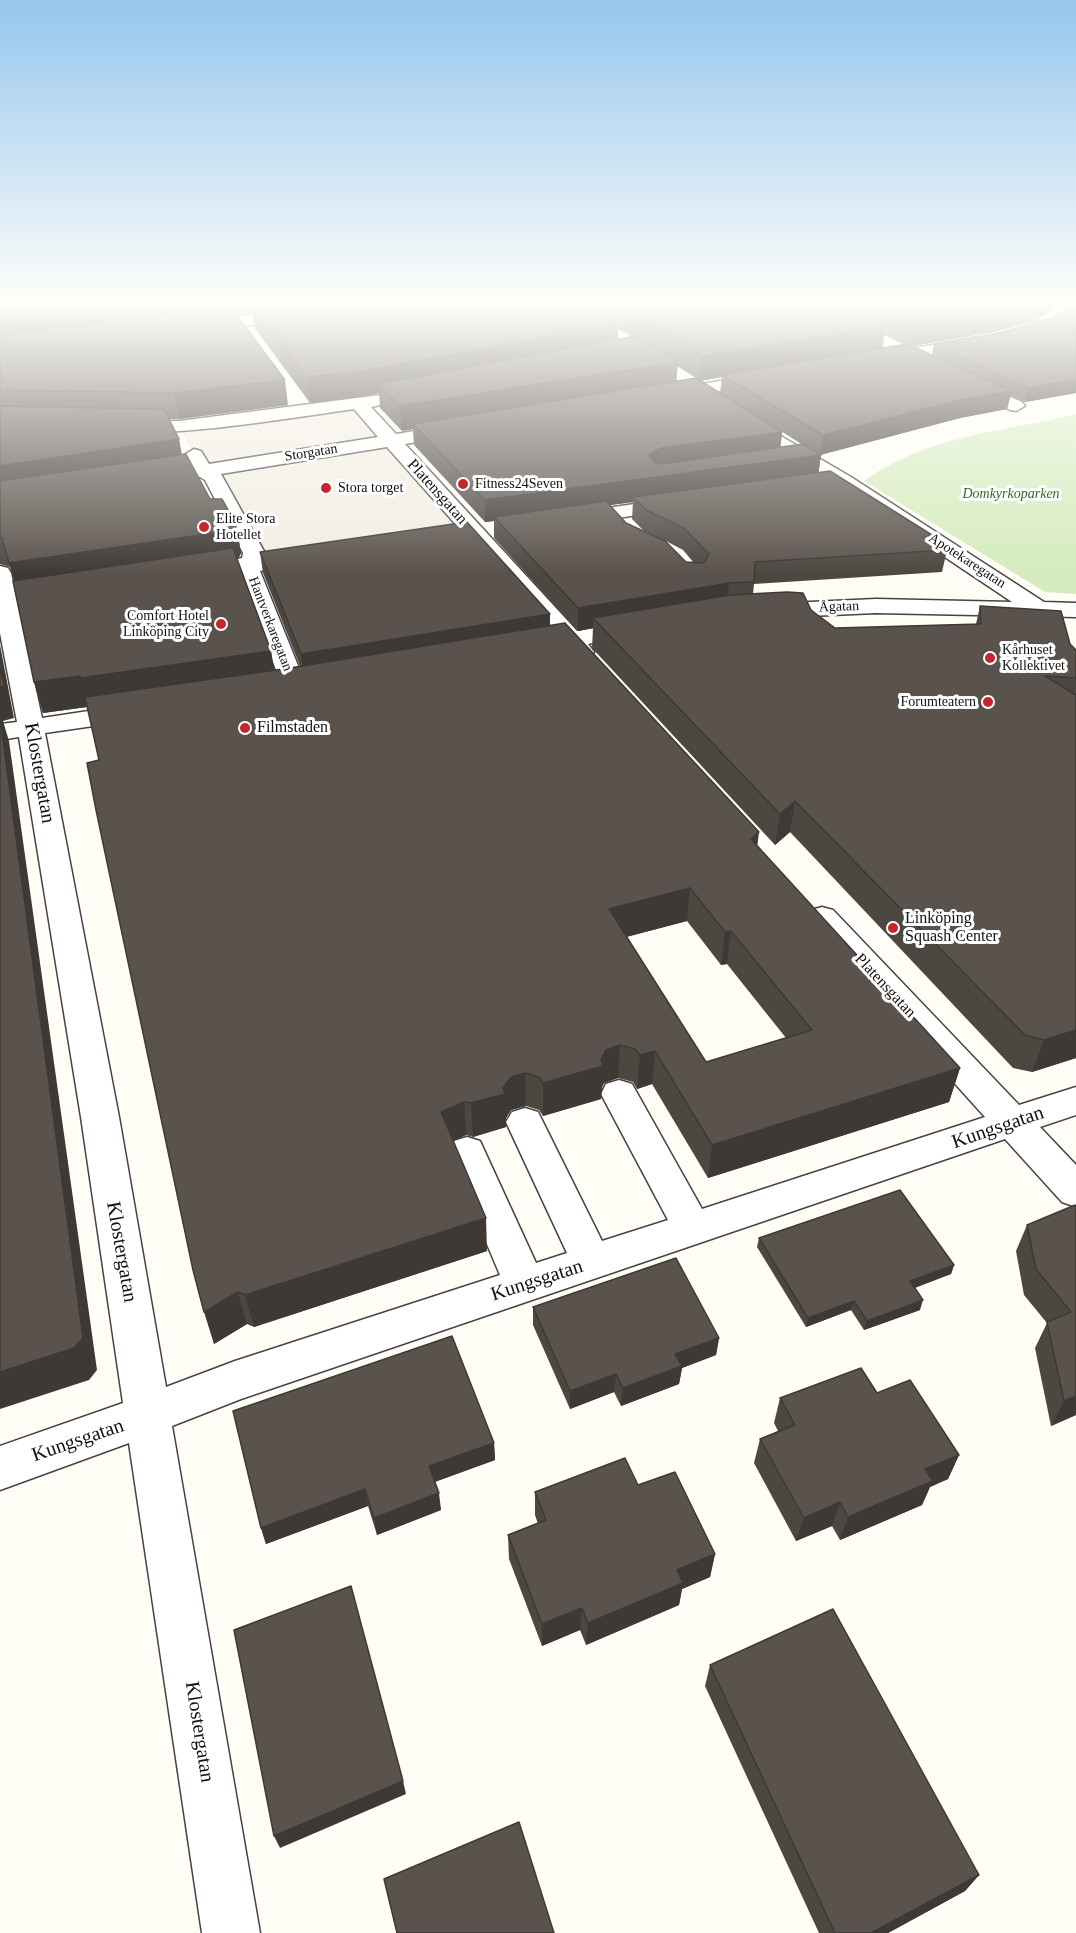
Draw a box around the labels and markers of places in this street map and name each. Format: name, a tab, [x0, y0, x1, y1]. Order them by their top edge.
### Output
place label: Fitness24Seven	[475, 476, 563, 492]
marker: Fitness24Seven	[456, 477, 470, 491]
place label: Stora torget	[338, 480, 403, 496]
marker: Stora torget	[319, 481, 333, 495]
place label: Elite Stora Hotellet	[216, 511, 275, 544]
marker: Elite Stora Hotellet	[197, 520, 211, 534]
place label: Comfort Hotel Linköping City	[123, 608, 209, 640]
marker: Comfort Hotel Linköping City	[214, 617, 228, 631]
place label: Kårhuset Kollektivet	[1002, 642, 1065, 674]
marker: Kårhuset Kollektivet	[983, 651, 997, 665]
place label: Forumteatern	[901, 694, 976, 710]
marker: Forumteatern	[981, 695, 995, 709]
place label: Filmstaden	[257, 718, 328, 738]
marker: Filmstaden	[238, 721, 252, 735]
place label: Linköping Squash Center	[905, 909, 998, 947]
marker: Linköping Squash Center	[886, 921, 900, 935]

